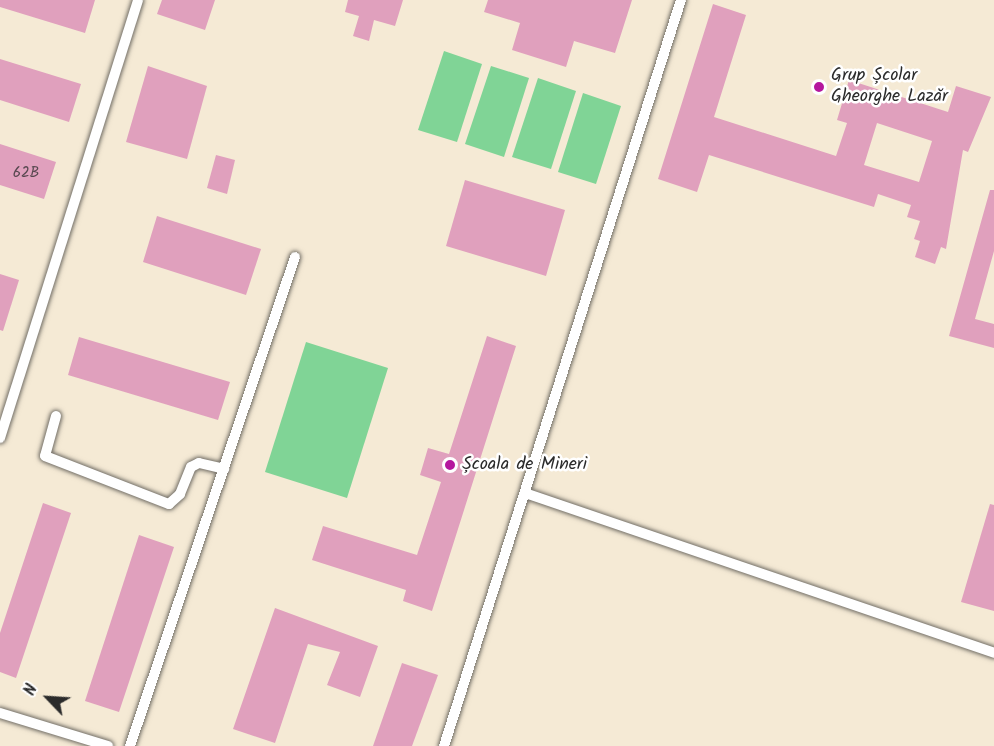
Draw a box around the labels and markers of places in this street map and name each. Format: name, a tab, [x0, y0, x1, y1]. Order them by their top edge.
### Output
place label: Grup Școlar Gheorghe Lazăr	[831, 66, 948, 109]
marker: Grup Școlar Gheorghe Lazăr	[812, 80, 826, 94]
place label: Școala de Mineri	[462, 454, 587, 476]
marker: Școala de Mineri	[443, 458, 457, 472]

